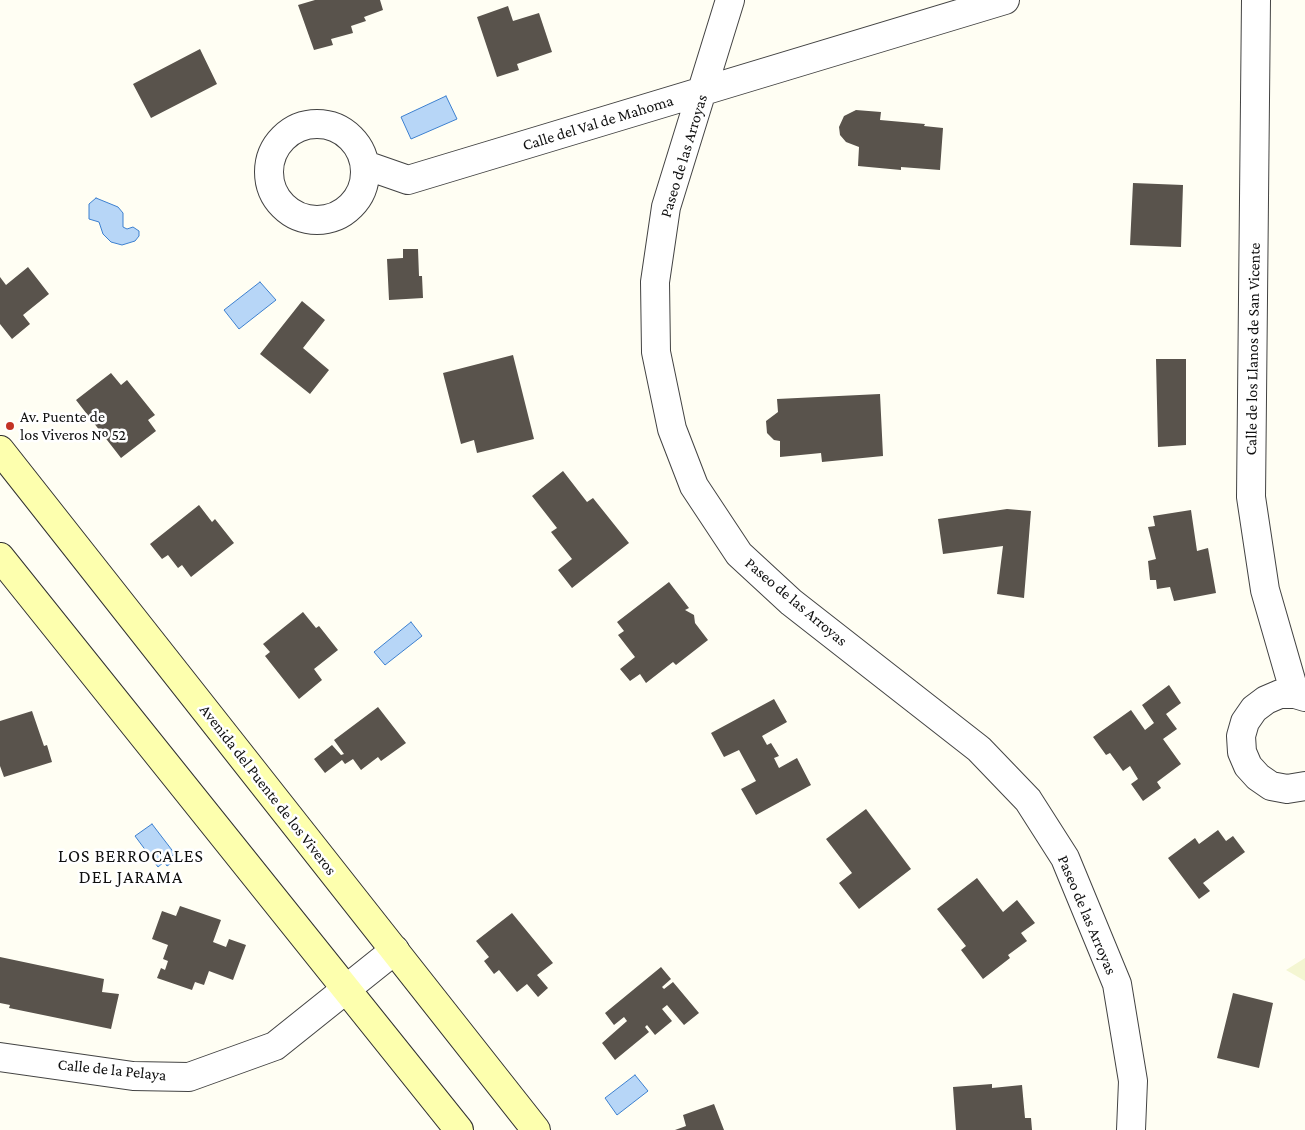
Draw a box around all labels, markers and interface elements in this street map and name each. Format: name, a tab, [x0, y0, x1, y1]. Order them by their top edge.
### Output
street label: Calle del Val de Mahoma	[520, 91, 676, 155]
street label: Paseo de las Arroyas	[656, 92, 712, 220]
street label: Calle de los Llanos de San Vicente	[1242, 242, 1264, 456]
place label: Av. Puente de los Viveros Nº 52	[20, 407, 126, 445]
marker: Av. Puente de los Viveros Nº 52	[4, 420, 16, 432]
street label: Paseo de las Arroyas	[741, 554, 851, 650]
street label: Avenida del Puente de los Viveros	[195, 701, 341, 879]
district label: LOS BERROCALES DEL JARAMA	[56, 845, 206, 888]
street label: Paseo de las Arroyas	[1053, 852, 1121, 978]
street label: Calle de la Pelaya	[57, 1055, 167, 1085]

